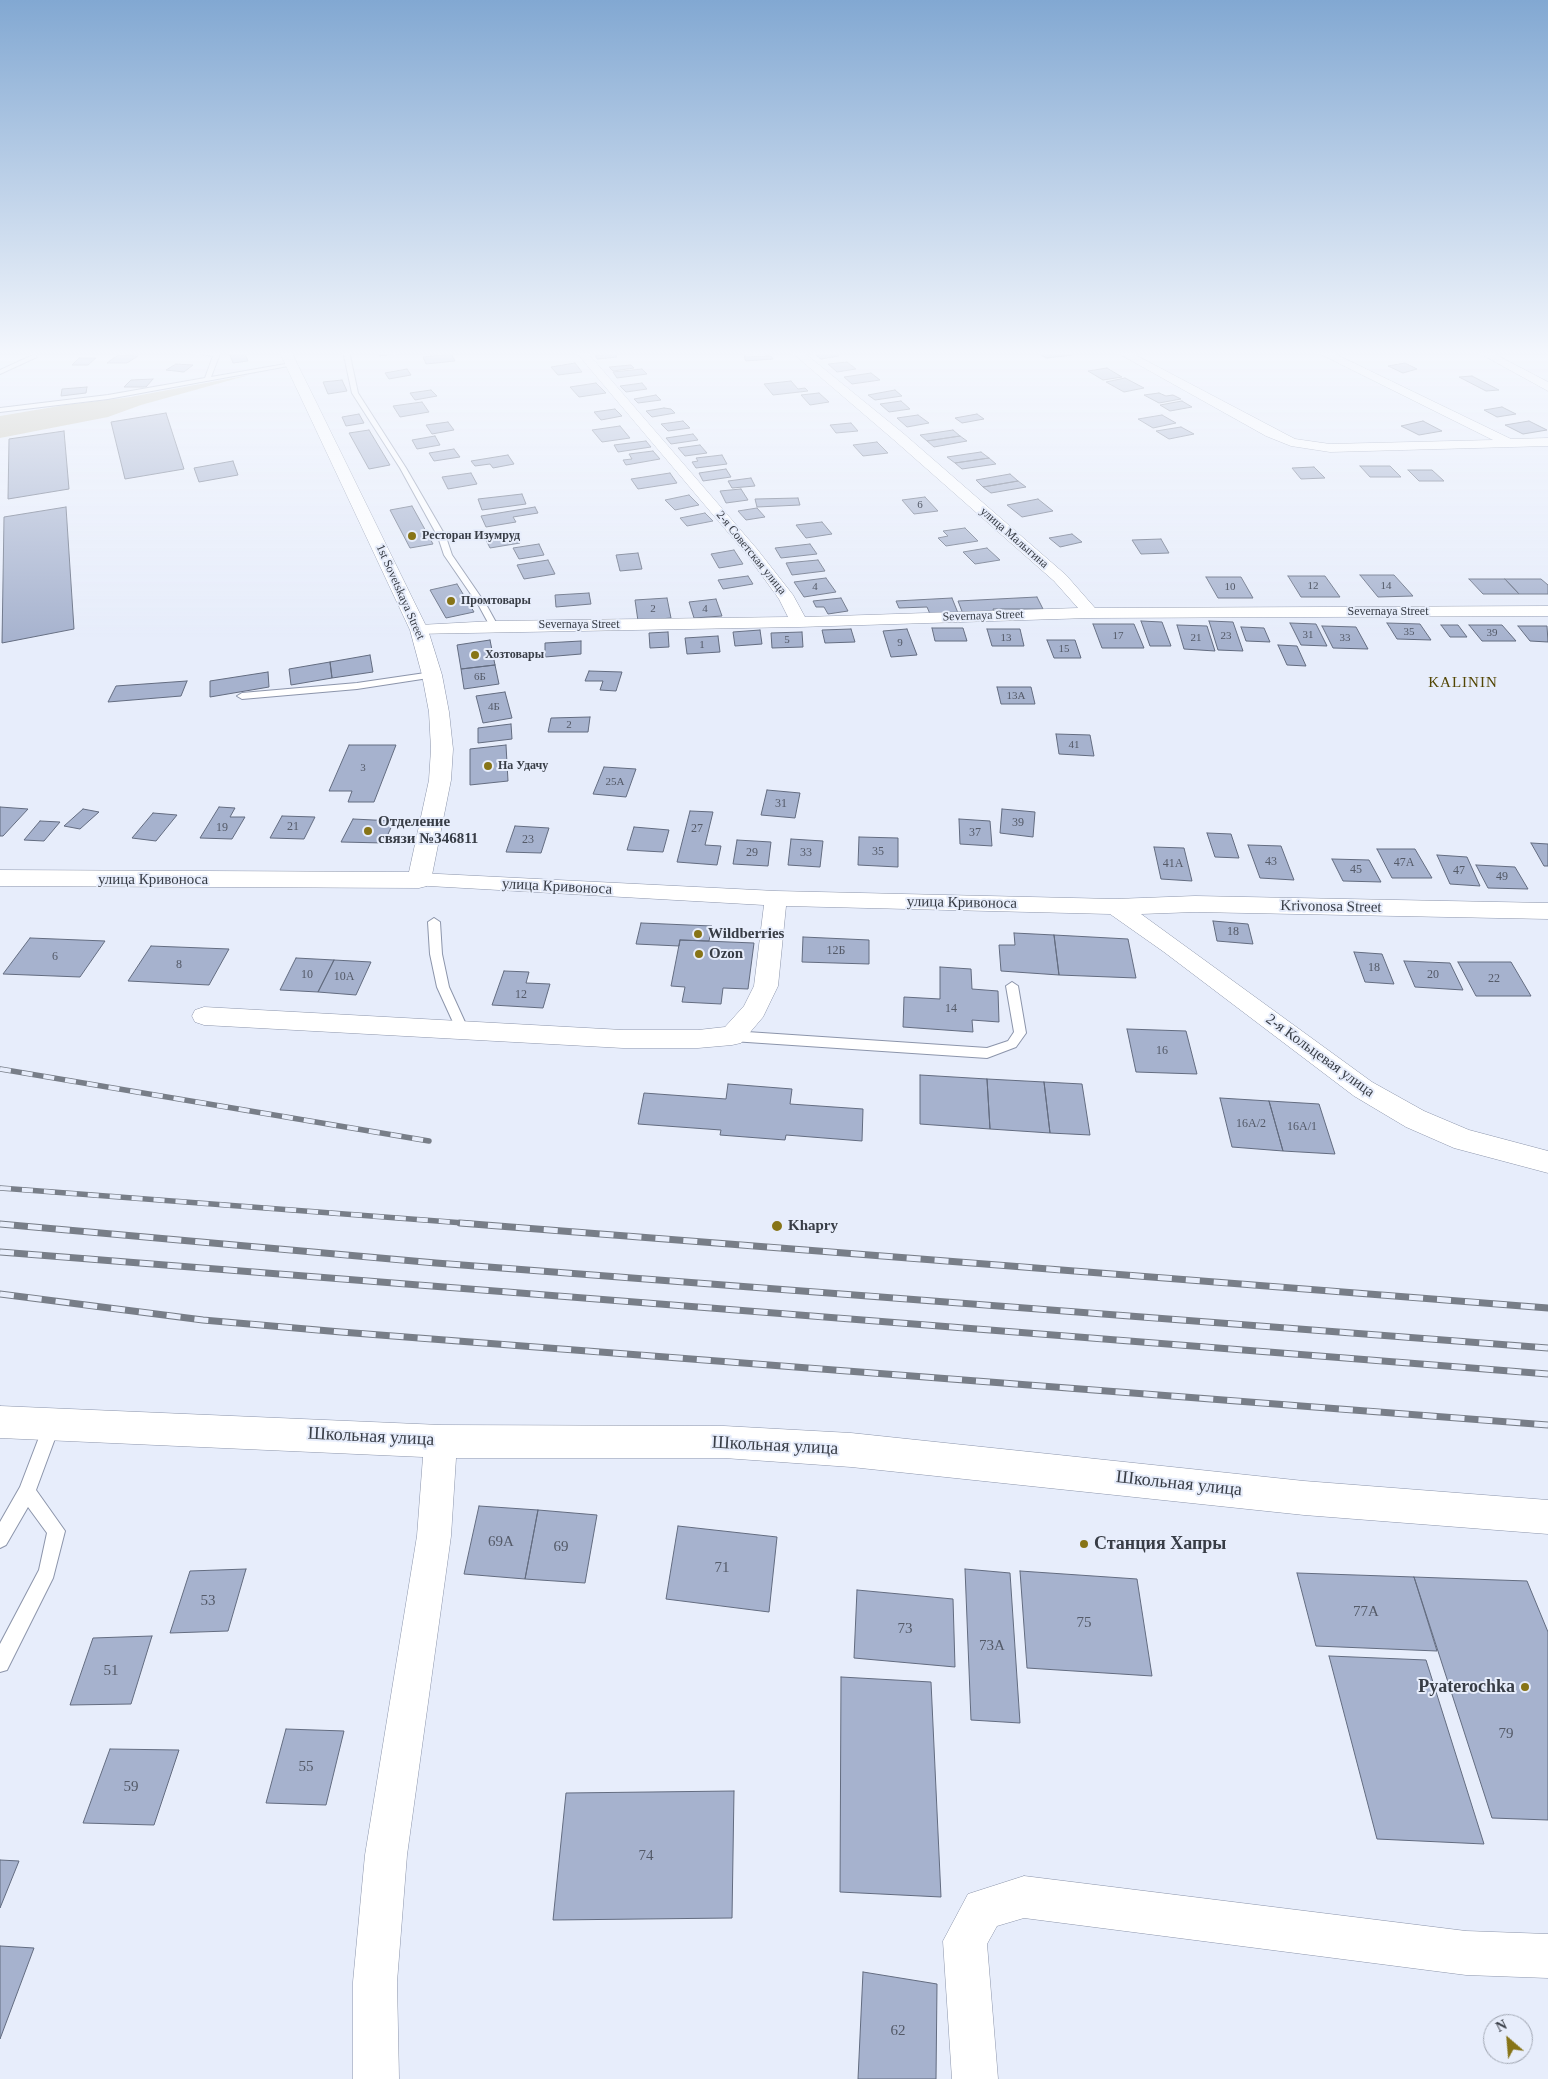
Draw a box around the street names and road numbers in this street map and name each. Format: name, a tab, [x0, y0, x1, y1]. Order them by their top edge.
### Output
street label: улица Малыгина	[977, 504, 1051, 572]
street label: 2-я Советская улица	[713, 508, 789, 598]
street label: 1st Sovetskaya Street	[373, 542, 427, 642]
street label: Severnaya Street	[1348, 605, 1428, 619]
street label: Severnaya Street	[942, 607, 1024, 625]
street label: Severnaya Street	[539, 618, 619, 632]
street label: улица Кривоноса	[98, 871, 208, 889]
street label: улица Кривоноса	[502, 875, 612, 899]
street label: улица Кривоноса	[907, 893, 1017, 913]
street label: Krivonosa Street	[1280, 897, 1382, 917]
street label: 2-я Кольцевая улица	[1262, 1011, 1378, 1101]
street label: Школьная улица	[307, 1423, 435, 1451]
street label: Школьная улица	[711, 1432, 839, 1460]
street label: Школьная улица	[1115, 1467, 1243, 1501]

